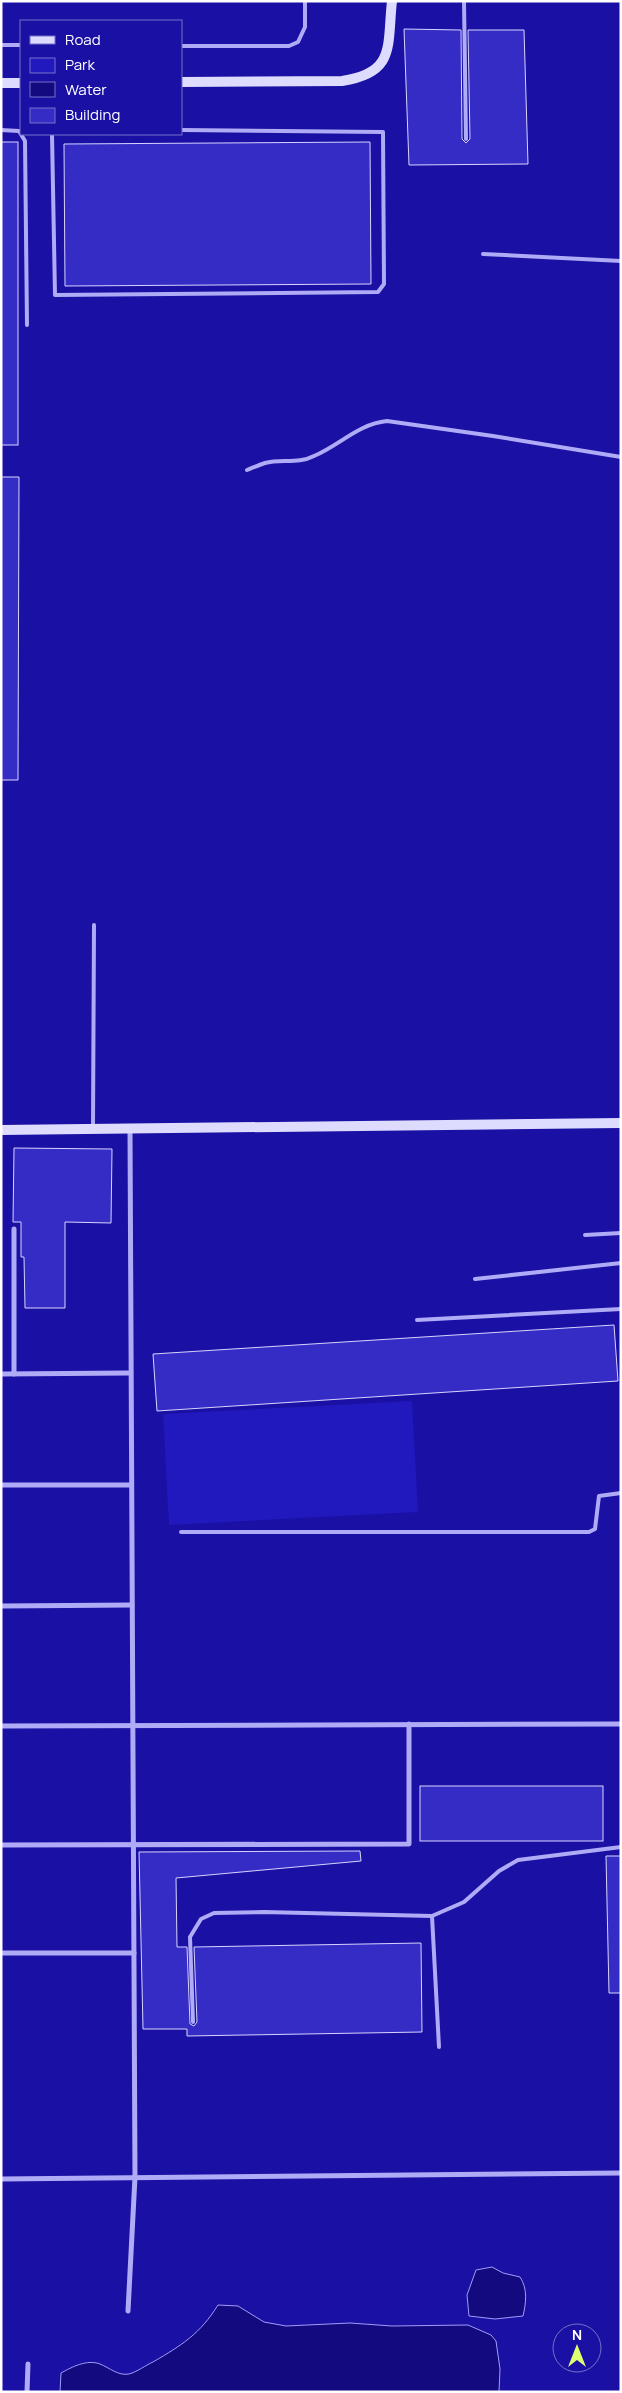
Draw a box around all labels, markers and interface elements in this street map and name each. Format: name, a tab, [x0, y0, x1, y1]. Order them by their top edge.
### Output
legend	[20, 20, 182, 135]
text: Road	[65, 29, 101, 50]
text: Park	[65, 54, 95, 75]
text: Water	[65, 79, 107, 100]
text: Building	[65, 104, 120, 125]
north arrow	[552, 2323, 602, 2373]
text: N	[572, 2325, 582, 2344]

